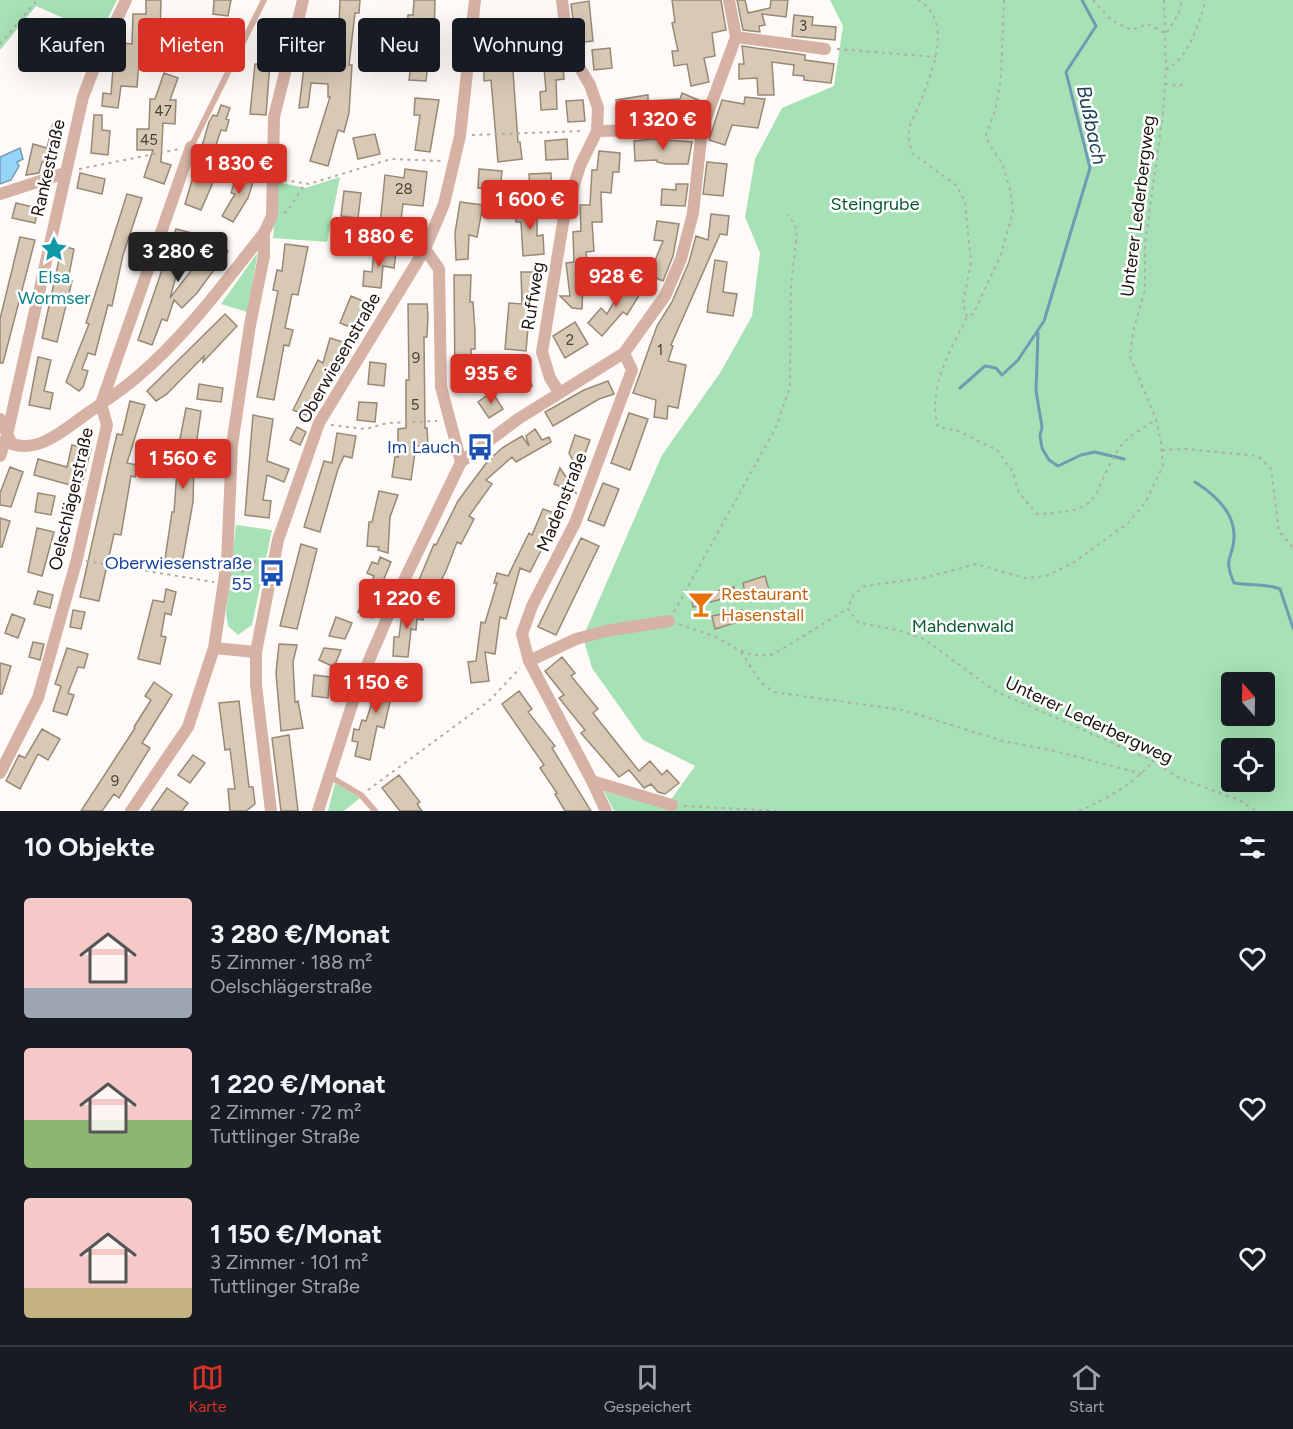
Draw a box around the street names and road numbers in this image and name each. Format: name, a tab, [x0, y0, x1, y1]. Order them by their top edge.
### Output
street label: Unterer Lederbergweg	[1116, 114, 1160, 298]
street label: Rankestraße	[26, 117, 70, 219]
street label: Ruffweg	[517, 260, 549, 332]
street label: Oberwiesenstraße	[293, 289, 385, 427]
street label: Oelschlägerstraße	[44, 425, 98, 573]
street label: Madenstraße	[532, 449, 592, 555]
street label: Unterer Lederbergweg	[1002, 671, 1176, 769]

